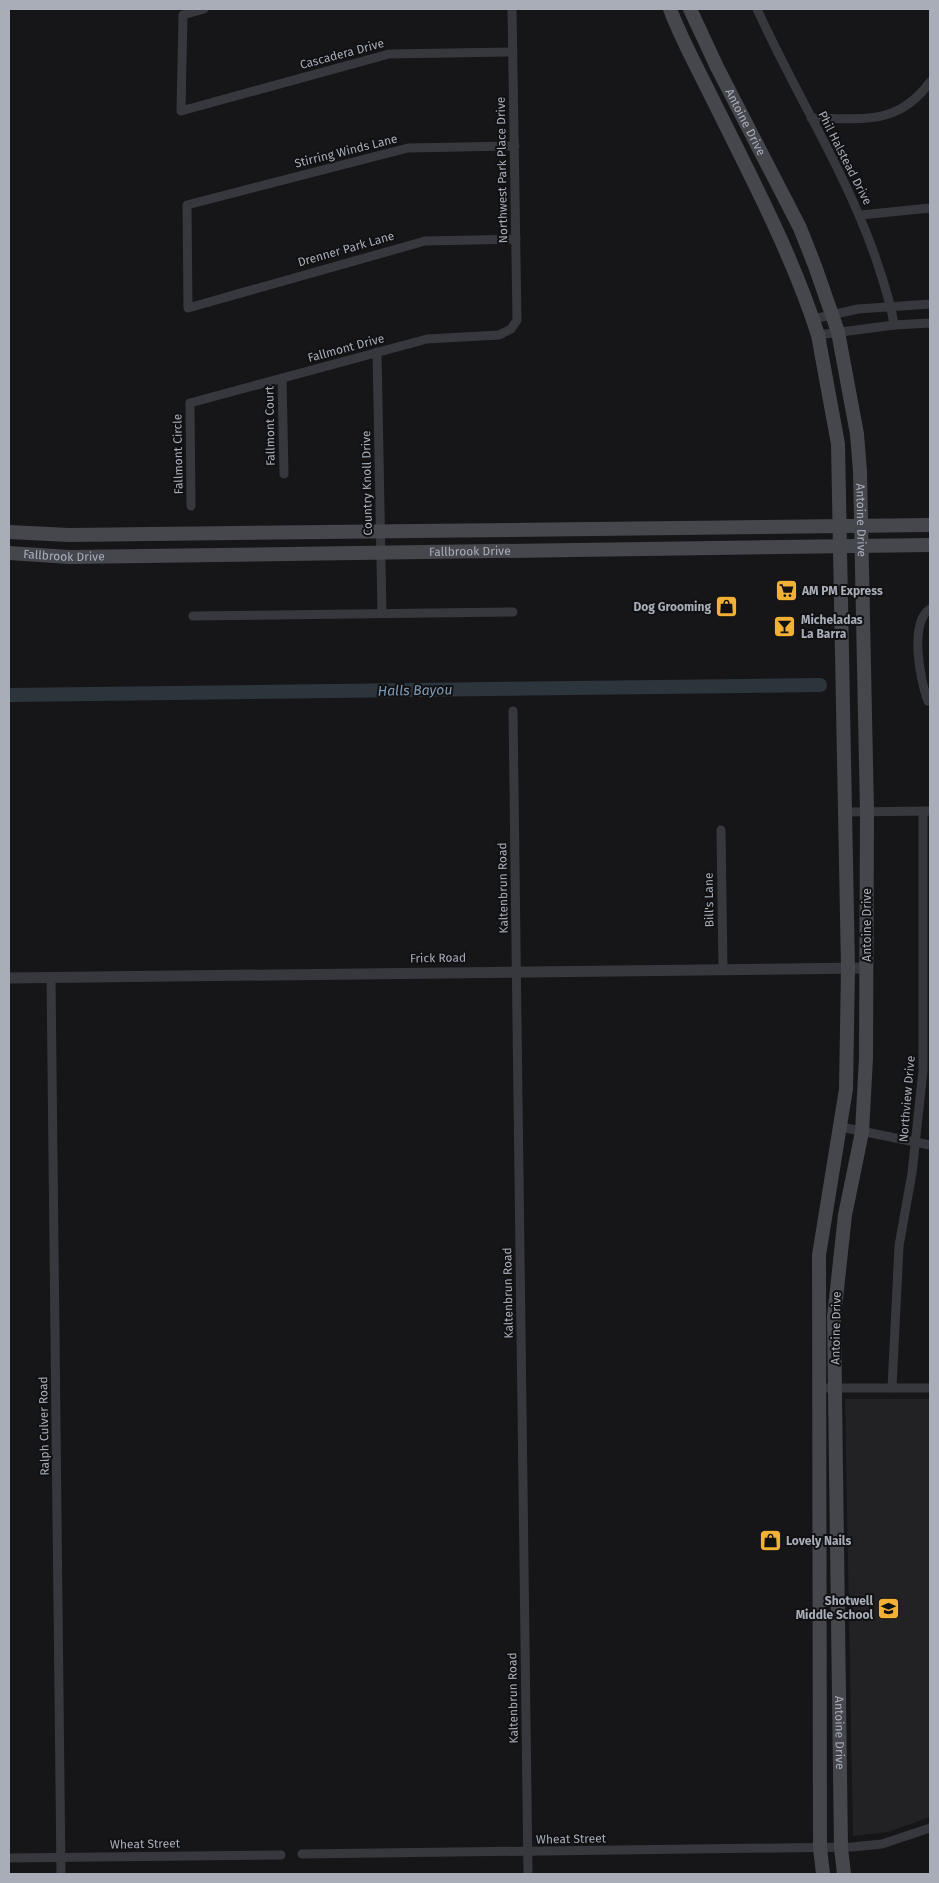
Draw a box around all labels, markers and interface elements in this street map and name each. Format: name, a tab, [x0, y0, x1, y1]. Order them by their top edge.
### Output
street label: Cascadera Drive	[298, 36, 386, 72]
street label: Antoine Drive	[722, 86, 768, 158]
street label: Northwest Park Place Drive	[494, 97, 510, 243]
street label: Phil Halstead Drive	[815, 109, 875, 207]
street label: Stirring Winds Lane	[293, 131, 399, 171]
street label: Drenner Park Lane	[296, 229, 396, 269]
street label: Fallmont Drive	[306, 331, 386, 365]
street label: Fallmont Court	[262, 385, 278, 466]
street label: Fallmont Circle	[170, 414, 186, 494]
street label: Country Knoll Drive	[359, 430, 375, 536]
street label: Antoine Drive	[853, 483, 869, 557]
street label: Fallbrook Drive	[429, 544, 511, 559]
street label: Fallbrook Drive	[23, 547, 105, 564]
supermarket icon: AM PM Express	[774, 579, 798, 603]
place label: AM PM Express	[801, 584, 883, 598]
shop icon: Dog Grooming	[715, 595, 739, 619]
place label: Dog Grooming	[633, 600, 711, 614]
place label: Micheladas La Barra	[801, 613, 863, 641]
bar icon: Micheladas La Barra	[773, 615, 797, 639]
water label: Halls Bayou	[377, 681, 453, 700]
street label: Kaltenbrun Road	[495, 842, 511, 934]
street label: Bill's Lane	[702, 872, 716, 928]
street label: Antoine Drive	[860, 888, 874, 962]
street label: Frick Road	[410, 951, 466, 965]
street label: Northview Drive	[896, 1055, 918, 1143]
street label: Kaltenbrun Road	[500, 1247, 516, 1339]
street label: Antoine Drive	[828, 1291, 844, 1365]
street label: Ralph Culver Road	[36, 1376, 52, 1476]
shop icon: Lovely Nails	[758, 1529, 782, 1553]
place label: Lovely Nails	[786, 1534, 851, 1548]
place label: Shotwell Middle School	[796, 1594, 873, 1622]
school or university icon: Shotwell Middle School	[877, 1596, 901, 1620]
street label: Kaltenbrun Road	[505, 1652, 521, 1744]
street label: Antoine Drive	[832, 1696, 847, 1770]
street label: Wheat Street	[536, 1831, 607, 1847]
street label: Wheat Street	[110, 1836, 181, 1852]

